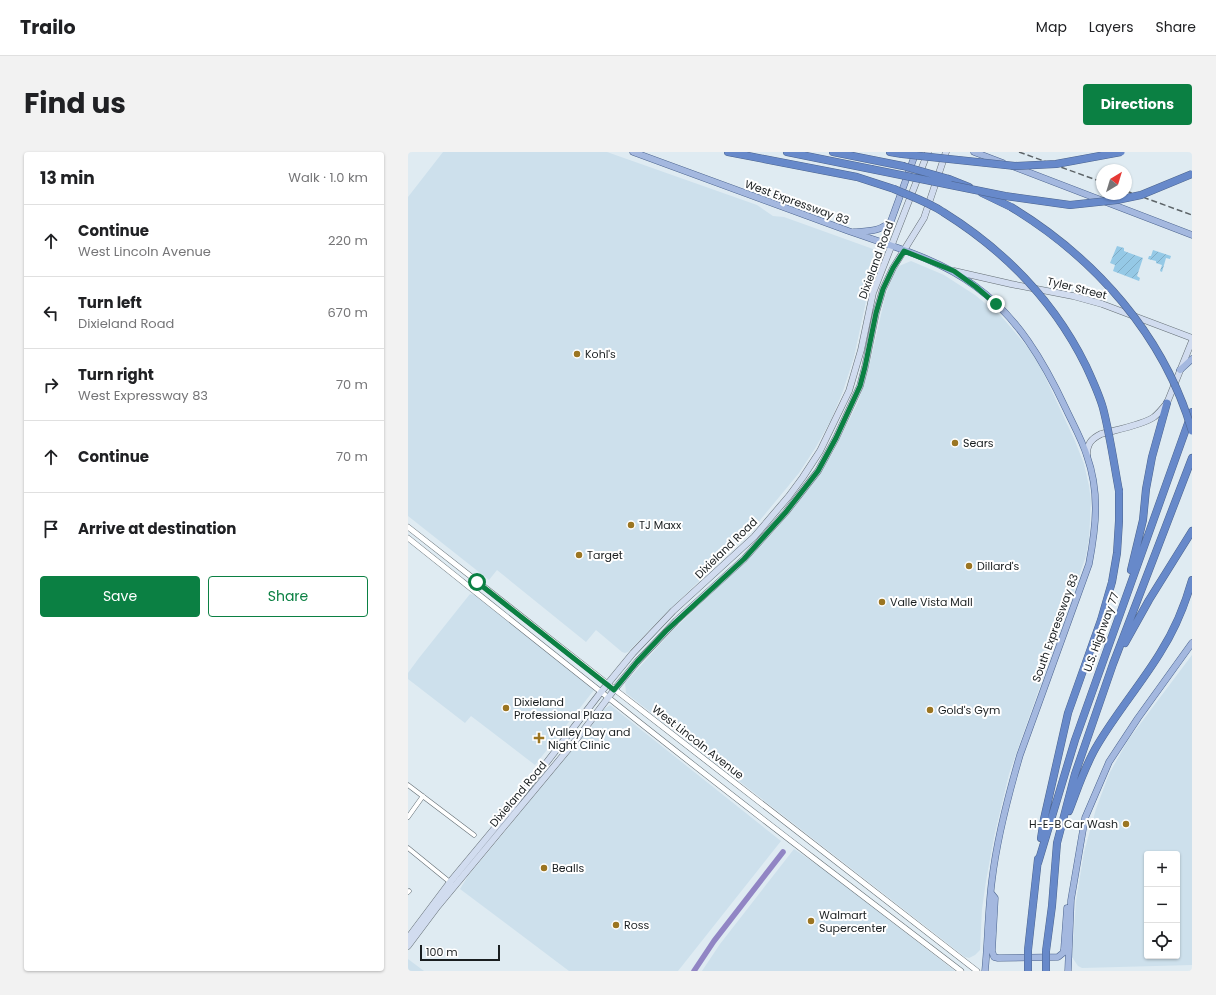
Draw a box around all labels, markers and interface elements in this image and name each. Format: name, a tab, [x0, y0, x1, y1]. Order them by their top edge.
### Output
text: Trailo	[20, 14, 76, 41]
text: Map	[1036, 17, 1067, 37]
text: Layers	[1089, 17, 1133, 37]
text: Share	[1155, 17, 1196, 37]
text: Find us	[24, 84, 126, 123]
button: Directions	[1083, 84, 1192, 125]
north arrow	[1096, 164, 1132, 200]
text: 13 min	[40, 166, 95, 190]
text: Walk · 1.0 km	[288, 168, 368, 187]
street label: West Expressway 83	[743, 176, 851, 228]
street label: Dixieland Road	[855, 219, 897, 301]
text: Continue	[78, 220, 149, 241]
icon: ahead	[40, 230, 62, 252]
text: 220 m	[328, 231, 368, 250]
text: West Lincoln Avenue	[78, 242, 211, 261]
street label: Tyler Street	[1046, 273, 1108, 303]
text: Turn left	[78, 292, 142, 313]
route end	[987, 295, 1005, 313]
icon: left	[40, 302, 62, 324]
text: 670 m	[328, 303, 368, 322]
text: Dixieland Road	[78, 314, 174, 333]
place label: Kohl's	[585, 346, 616, 362]
marker: Kohl's	[572, 349, 582, 359]
text: Turn right	[78, 364, 154, 385]
icon: right	[40, 374, 62, 396]
text: 70 m	[336, 375, 368, 394]
text: West Expressway 83	[78, 386, 208, 405]
place label: Sears	[963, 435, 994, 451]
marker: Sears	[950, 438, 960, 448]
icon: ahead	[40, 446, 62, 468]
text: Continue	[78, 446, 149, 467]
text: 70 m	[336, 447, 368, 466]
street label: Dixieland Road	[691, 514, 761, 582]
place label: TJ Maxx	[639, 517, 682, 533]
icon: arrive	[40, 518, 62, 540]
text: Arrive at destination	[78, 518, 236, 539]
marker: TJ Maxx	[626, 520, 636, 530]
place label: Target	[587, 547, 623, 563]
marker: Target	[574, 550, 584, 560]
place label: Dillard's	[977, 558, 1020, 574]
marker: Dillard's	[964, 561, 974, 571]
street label: South Expressway 83	[1028, 572, 1082, 684]
route start	[468, 573, 486, 591]
button: Save	[40, 576, 200, 617]
button: Share	[208, 576, 368, 617]
street label: U.S. Highway 77	[1079, 590, 1123, 674]
place label: Valle Vista Mall	[890, 594, 973, 610]
marker: Valle Vista Mall	[877, 597, 887, 607]
place label: Dixieland Professional Plaza	[514, 694, 612, 723]
street label: West Lincoln Avenue	[649, 701, 747, 783]
place label: Gold's Gym	[938, 702, 1000, 718]
marker: Dixieland Professional Plaza	[501, 703, 511, 713]
marker: Gold's Gym	[925, 705, 935, 715]
place label: Valley Day and Night Clinic	[548, 724, 631, 753]
marker: Valley Day and Night Clinic	[533, 732, 545, 744]
street label: Dixieland Road	[486, 758, 550, 830]
place label: H-E-B Car Wash	[1029, 816, 1118, 832]
marker: H-E-B Car Wash	[1121, 819, 1131, 829]
map controls	[1144, 851, 1180, 959]
button: +	[1144, 851, 1180, 887]
place label: Bealls	[552, 860, 584, 876]
marker: Bealls	[539, 863, 549, 873]
button: −	[1144, 887, 1180, 923]
place label: Walmart Supercenter	[819, 907, 886, 936]
marker: Walmart Supercenter	[806, 916, 816, 926]
place label: Ross	[624, 917, 649, 933]
marker: Ross	[611, 920, 621, 930]
button: locate	[1144, 923, 1180, 959]
scale bar	[420, 943, 500, 962]
text: 100 m	[426, 944, 458, 960]

